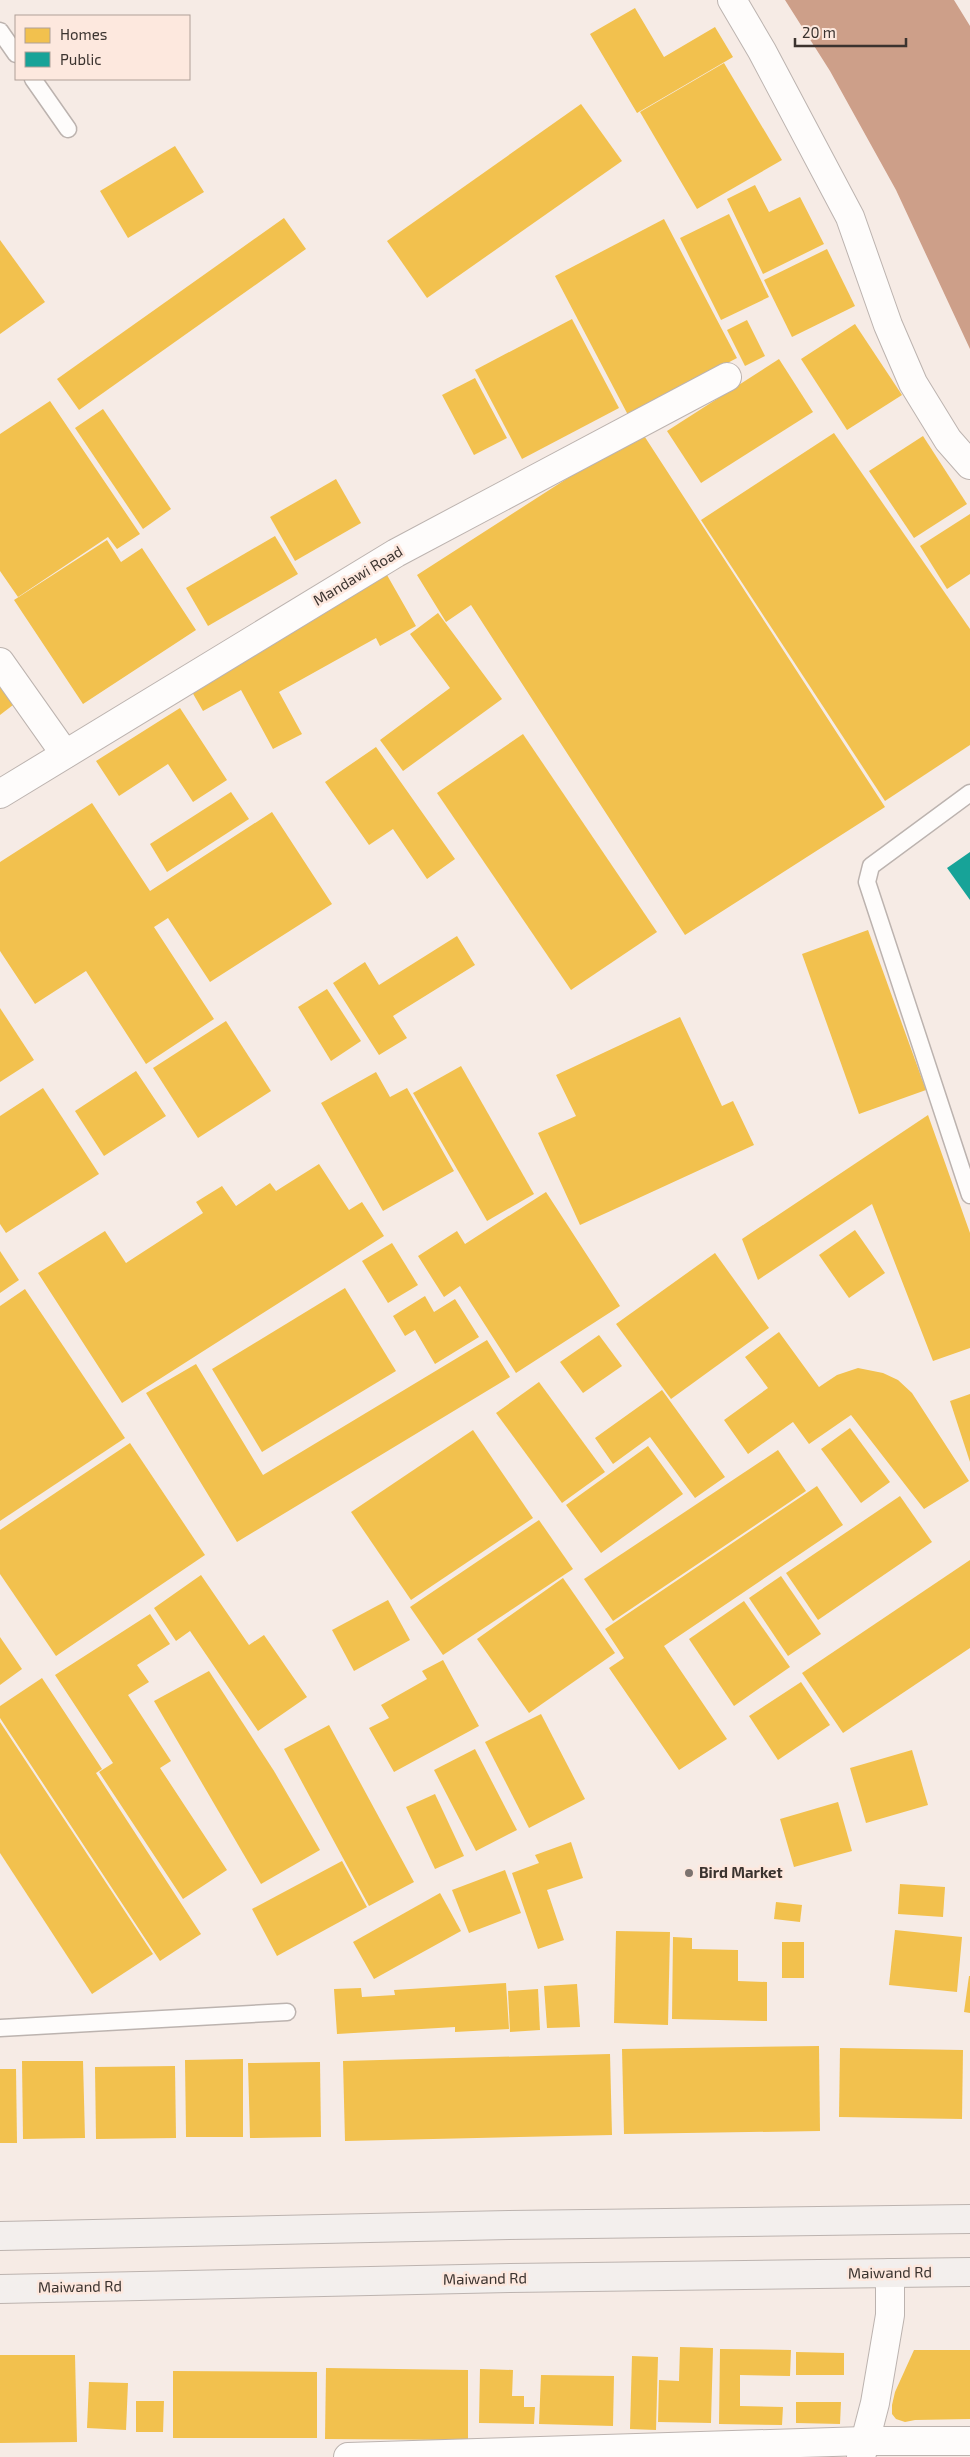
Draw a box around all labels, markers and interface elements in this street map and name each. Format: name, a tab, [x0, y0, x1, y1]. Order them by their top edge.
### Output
legend	[15, 15, 190, 80]
scale bar	[795, 15, 906, 47]
text: 20 m	[802, 23, 836, 41]
text: Homes	[60, 25, 107, 43]
text: Public	[60, 50, 101, 68]
street label: Mandawi Road	[310, 541, 405, 609]
place label: Bird Market	[699, 1863, 783, 1881]
marker: Bird Market	[683, 1867, 695, 1879]
street label: Maiwand Rd	[848, 2262, 932, 2282]
street label: Maiwand Rd	[443, 2268, 527, 2288]
street label: Maiwand Rd	[38, 2276, 122, 2296]

